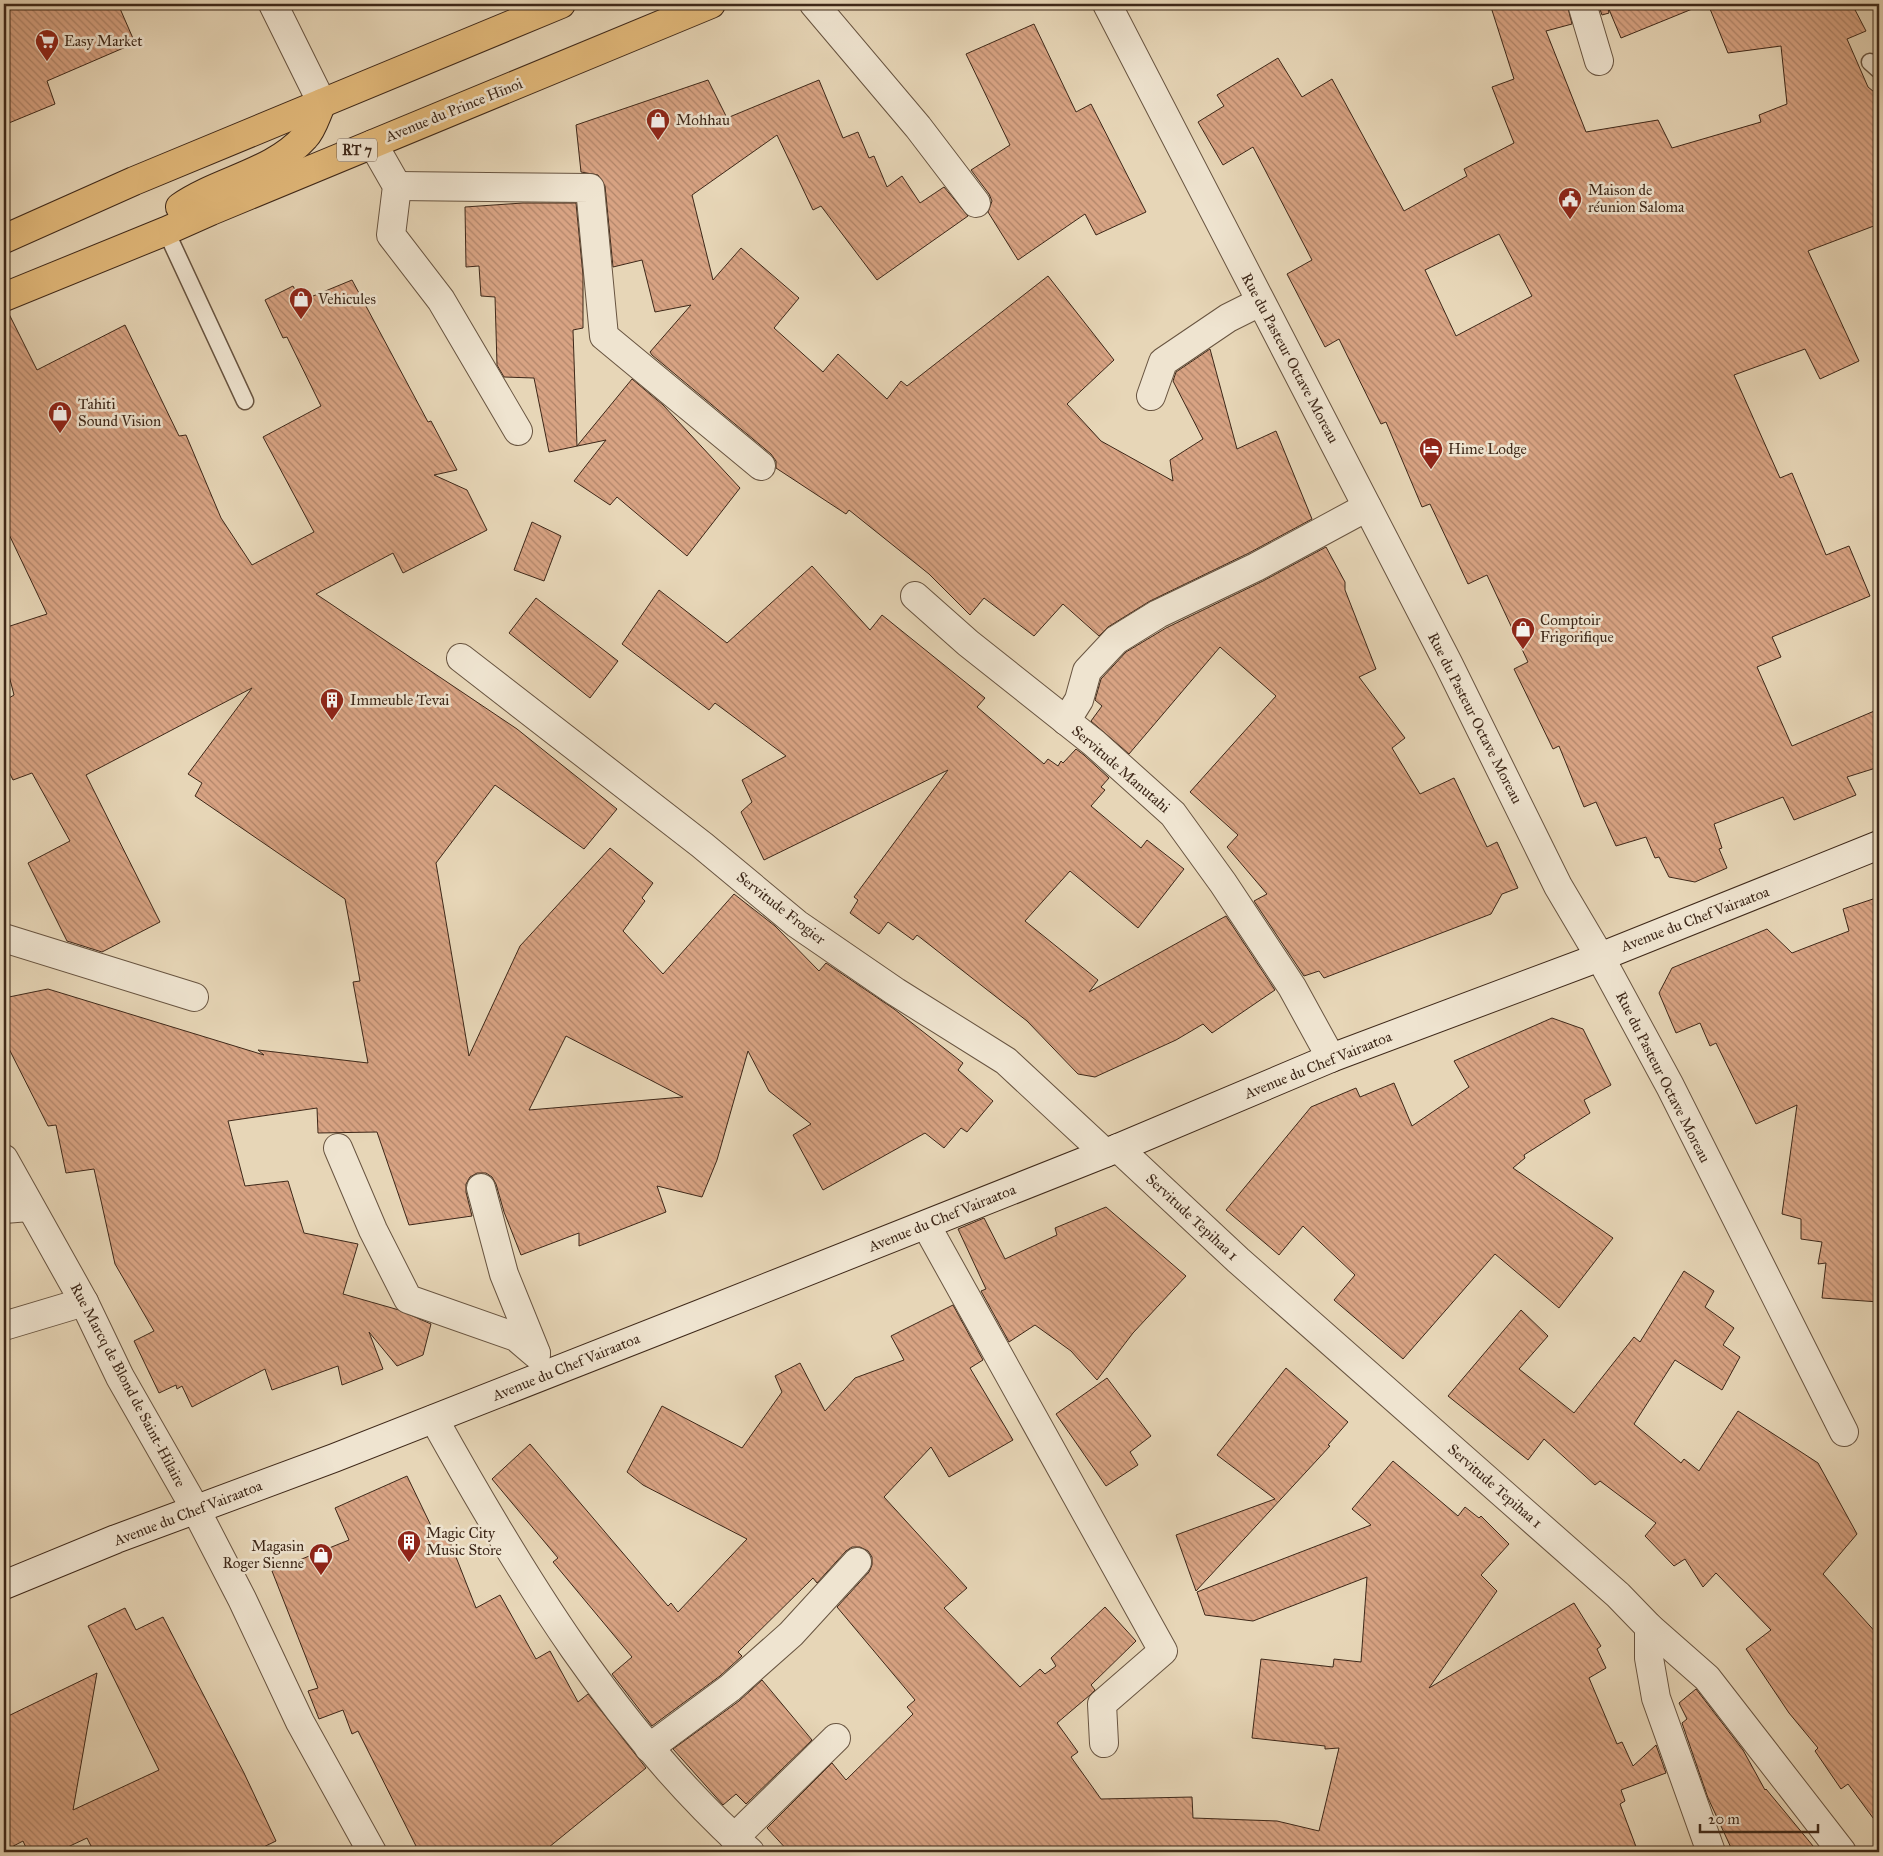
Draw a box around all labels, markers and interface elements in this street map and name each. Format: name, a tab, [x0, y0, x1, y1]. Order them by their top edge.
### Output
supermarket icon: Easy Market	[34, 28, 60, 62]
place label: Easy Market	[64, 32, 143, 50]
street label: Avenue du Prince Hīnoi	[382, 74, 525, 146]
shop icon: Mohhau	[645, 107, 671, 141]
place label: Mohhau	[676, 111, 730, 129]
road number: RT 7	[337, 138, 377, 162]
place label: Maison de réunion Saloma	[1588, 181, 1685, 216]
public building icon: Maison de réunion Saloma	[1557, 186, 1583, 220]
street label: Rue du Pasteur Octave Moreau	[1237, 270, 1343, 446]
shop icon: Vehicules	[288, 286, 314, 320]
place label: Vehicules	[317, 290, 376, 308]
place label: Tahiti Sound Vision	[78, 395, 161, 430]
shop icon: Tahiti Sound Vision	[47, 400, 73, 434]
hotel icon: Hime Lodge	[1418, 436, 1444, 470]
place label: Hime Lodge	[1448, 440, 1527, 458]
place label: Comptoir Frigorifique	[1540, 611, 1614, 647]
shop icon: Comptoir Frigorifique	[1510, 616, 1536, 650]
street label: Rue du Pasteur Octave Moreau	[1424, 629, 1526, 807]
building icon: Immeuble Tevai	[319, 687, 345, 721]
place label: Immeuble Tevai	[350, 691, 449, 709]
street label: Servitude Manutahi	[1068, 721, 1174, 817]
street label: Servitude Frogier	[733, 868, 829, 949]
street label: Avenue du Chef Vairaatoa	[1617, 882, 1772, 956]
street label: Rue du Pasteur Octave Moreau	[1612, 988, 1714, 1166]
street label: Avenue du Chef Vairaatoa	[1241, 1027, 1395, 1103]
street label: Servitude Tepihaa 1	[1142, 1170, 1242, 1264]
street label: Avenue du Chef Vairaatoa	[865, 1180, 1019, 1256]
street label: Rue Marcq de Blond de Saint-Hilaire	[66, 1280, 190, 1491]
street label: Avenue du Chef Vairaatoa	[489, 1329, 643, 1405]
street label: Servitude Tepihaa 1	[1444, 1440, 1546, 1532]
street label: Avenue du Chef Vairaatoa	[110, 1476, 265, 1550]
place label: Magic City Music Store	[426, 1524, 502, 1559]
building icon: Magic City Music Store	[396, 1529, 422, 1563]
place label: Magasin Roger Sienne	[222, 1537, 304, 1572]
shop icon: Magasin Roger Sienne	[308, 1542, 334, 1576]
scale bar	[1700, 1801, 1818, 1833]
text: 20 m	[1708, 1810, 1740, 1828]

